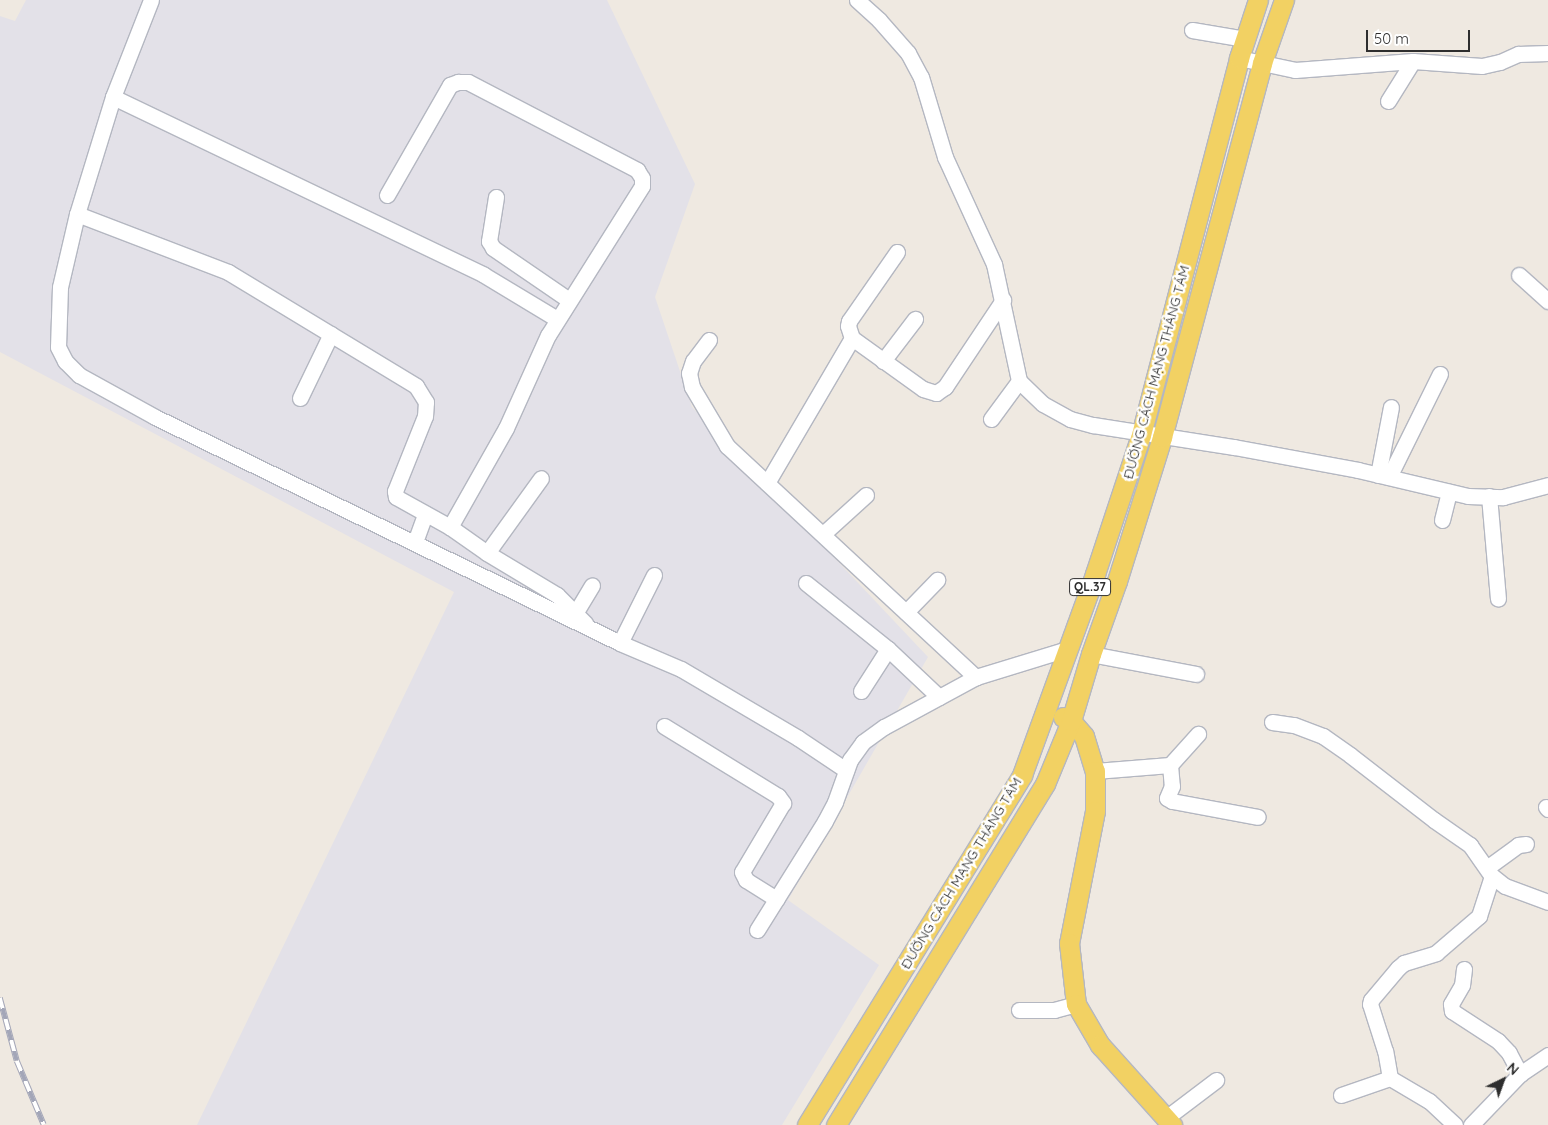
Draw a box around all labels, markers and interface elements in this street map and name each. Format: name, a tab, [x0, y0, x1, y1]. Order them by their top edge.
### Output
scale bar	[1368, 20, 1472, 52]
text: 50 m	[1374, 29, 1409, 48]
street label: ĐƯỜNG CÁCH MẠNG THÁNG TÁM	[1119, 263, 1193, 481]
road number: QL.37	[1069, 578, 1111, 596]
street label: ĐƯỜNG CÁCH MẠNG THÁNG TÁM	[897, 774, 1025, 972]
north arrow	[1478, 1055, 1528, 1105]
text: N	[1503, 1059, 1523, 1079]

